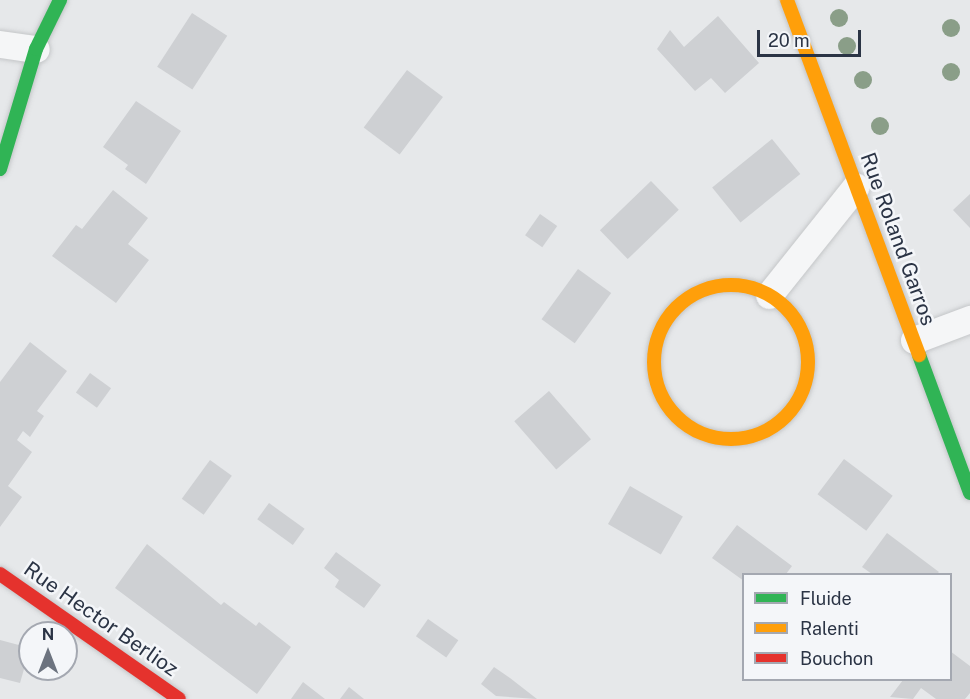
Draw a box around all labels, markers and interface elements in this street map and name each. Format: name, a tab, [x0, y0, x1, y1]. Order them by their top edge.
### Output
scale bar	[760, 18, 864, 56]
text: 20 m	[768, 30, 810, 51]
street label: Rue Roland Garros	[855, 149, 941, 329]
street label: Rue Hector Berlioz	[19, 556, 183, 682]
legend	[742, 573, 952, 681]
text: Fluide	[800, 588, 852, 609]
text: Ralenti	[800, 618, 859, 639]
north arrow	[18, 621, 78, 681]
text: N	[42, 625, 54, 644]
text: Bouchon	[800, 648, 873, 669]

